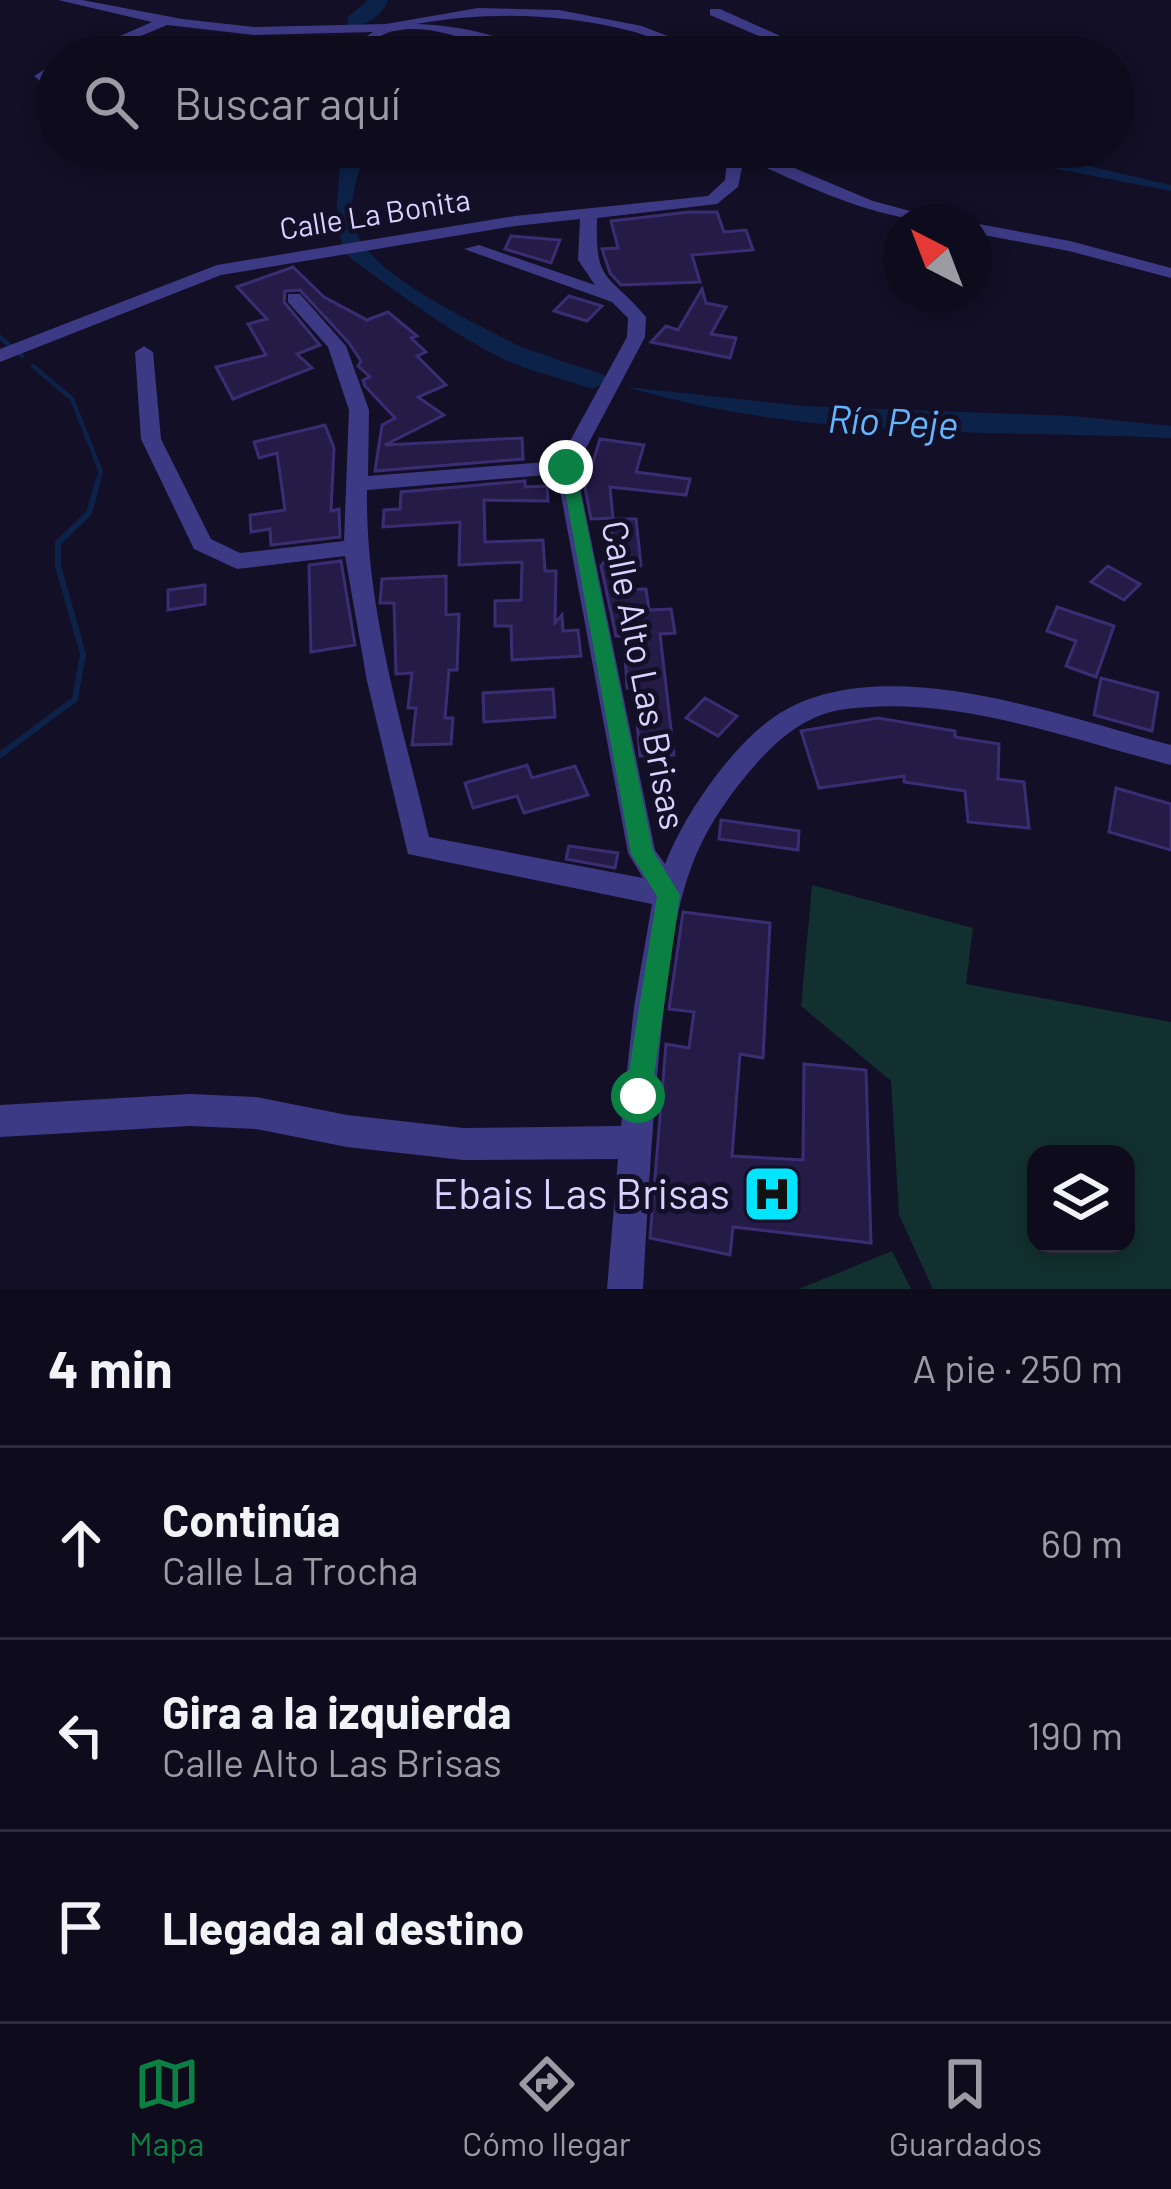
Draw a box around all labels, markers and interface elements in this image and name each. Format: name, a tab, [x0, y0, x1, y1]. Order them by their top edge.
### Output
search box	[36, 36, 1135, 168]
icon: search	[78, 69, 144, 135]
text: Buscar aquí	[174, 75, 401, 129]
street label: Calle La Bonita	[277, 180, 473, 246]
north arrow	[883, 204, 991, 312]
water label: Río Peje	[827, 394, 960, 447]
route end	[539, 440, 593, 494]
street label: Calle Alto Las Brisas	[594, 517, 697, 833]
route start	[611, 1069, 665, 1123]
map controls	[1027, 1145, 1135, 1253]
button: layers	[1027, 1145, 1135, 1253]
hospital icon: Ebais Las Brisas	[741, 1163, 803, 1225]
place label: Ebais Las Brisas	[433, 1167, 730, 1217]
text: 4 min	[48, 1337, 173, 1398]
text: A pie · 250 m	[912, 1344, 1123, 1391]
text: Continúa	[162, 1492, 341, 1546]
icon: ahead	[48, 1510, 114, 1576]
text: 60 m	[1041, 1519, 1123, 1566]
text: Calle La Trocha	[162, 1546, 418, 1593]
text: Gira a la izquierda	[162, 1684, 511, 1738]
icon: left	[48, 1702, 114, 1768]
text: 190 m	[1027, 1711, 1123, 1758]
text: Calle Alto Las Brisas	[162, 1738, 502, 1785]
icon: arrive	[48, 1894, 114, 1960]
text: Llegada al destino	[162, 1900, 524, 1954]
tab: Mapa	[129, 2051, 204, 2163]
tab: Cómo llegar	[462, 2051, 631, 2163]
tab: Guardados	[889, 2051, 1042, 2163]

